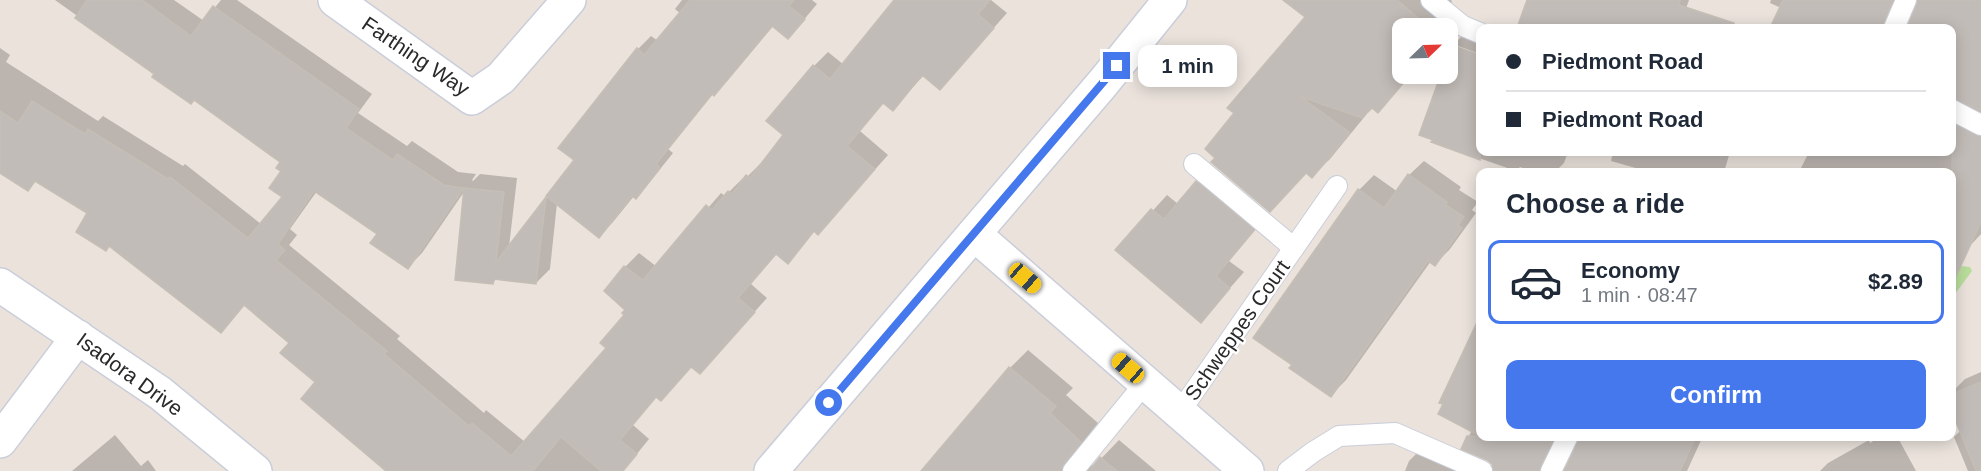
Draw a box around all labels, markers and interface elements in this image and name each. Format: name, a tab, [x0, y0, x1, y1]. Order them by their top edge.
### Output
street label: Farthing Way	[358, 12, 474, 101]
north arrow	[1392, 18, 1458, 84]
map controls	[1392, 18, 1458, 84]
callout: 1 min	[1138, 45, 1237, 87]
text: Piedmont Road	[1542, 49, 1703, 74]
route end	[1103, 52, 1130, 79]
text: 1 min	[1161, 55, 1214, 77]
text: Piedmont Road	[1542, 107, 1703, 132]
text: Choose a ride	[1506, 189, 1685, 219]
street label: Schweppes Court	[1180, 255, 1294, 404]
icon: car	[1509, 255, 1563, 309]
text: Economy	[1581, 258, 1680, 283]
car	[1006, 259, 1044, 297]
text: $2.89	[1868, 269, 1923, 294]
text: 1 min · 08:47	[1581, 284, 1698, 306]
street label: Isadora Drive	[73, 328, 187, 420]
car	[1109, 349, 1147, 387]
button: Confirm	[1506, 360, 1926, 429]
route start	[815, 389, 842, 416]

